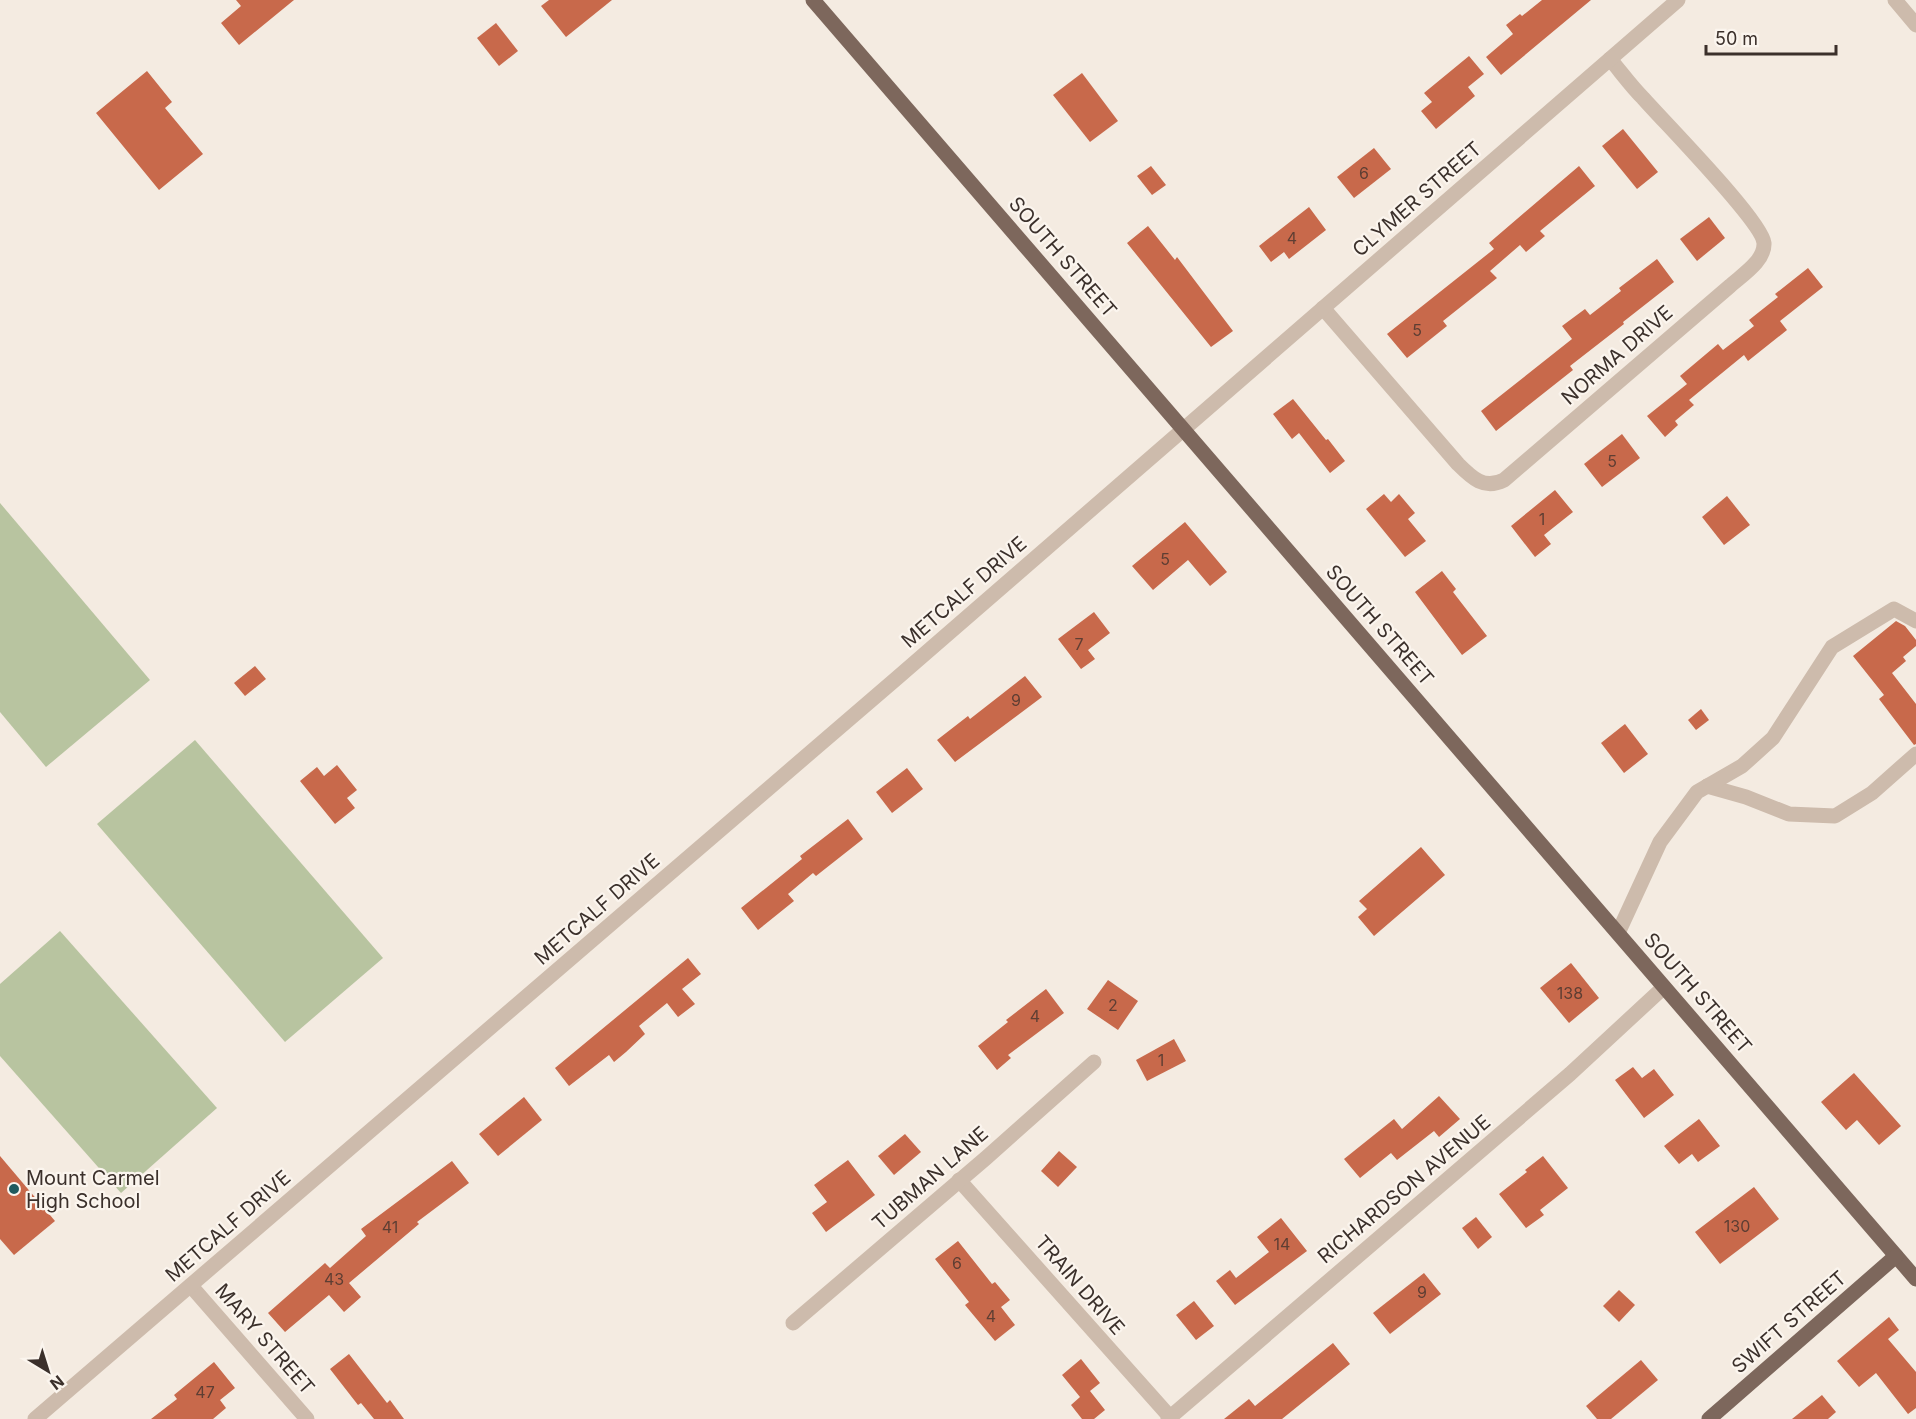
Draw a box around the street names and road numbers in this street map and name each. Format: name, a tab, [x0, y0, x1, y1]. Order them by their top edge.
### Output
street label: CLYMER STREET	[1348, 136, 1486, 262]
street label: SOUTH STREET	[1004, 192, 1122, 322]
street label: NORMA DRIVE	[1557, 300, 1677, 410]
street label: METCALF DRIVE	[897, 531, 1031, 653]
street label: SOUTH STREET	[1321, 560, 1439, 690]
street label: METCALF DRIVE	[530, 848, 664, 970]
street label: SOUTH STREET	[1639, 928, 1757, 1058]
street label: RICHARDSON AVENUE	[1313, 1110, 1495, 1268]
street label: TUBMAN LANE	[867, 1121, 993, 1235]
street label: METCALF DRIVE	[161, 1165, 295, 1287]
street label: TRAIN DRIVE	[1030, 1230, 1130, 1340]
street label: SWIFT STREET	[1727, 1266, 1851, 1378]
street label: MARY STREET	[210, 1279, 320, 1399]

